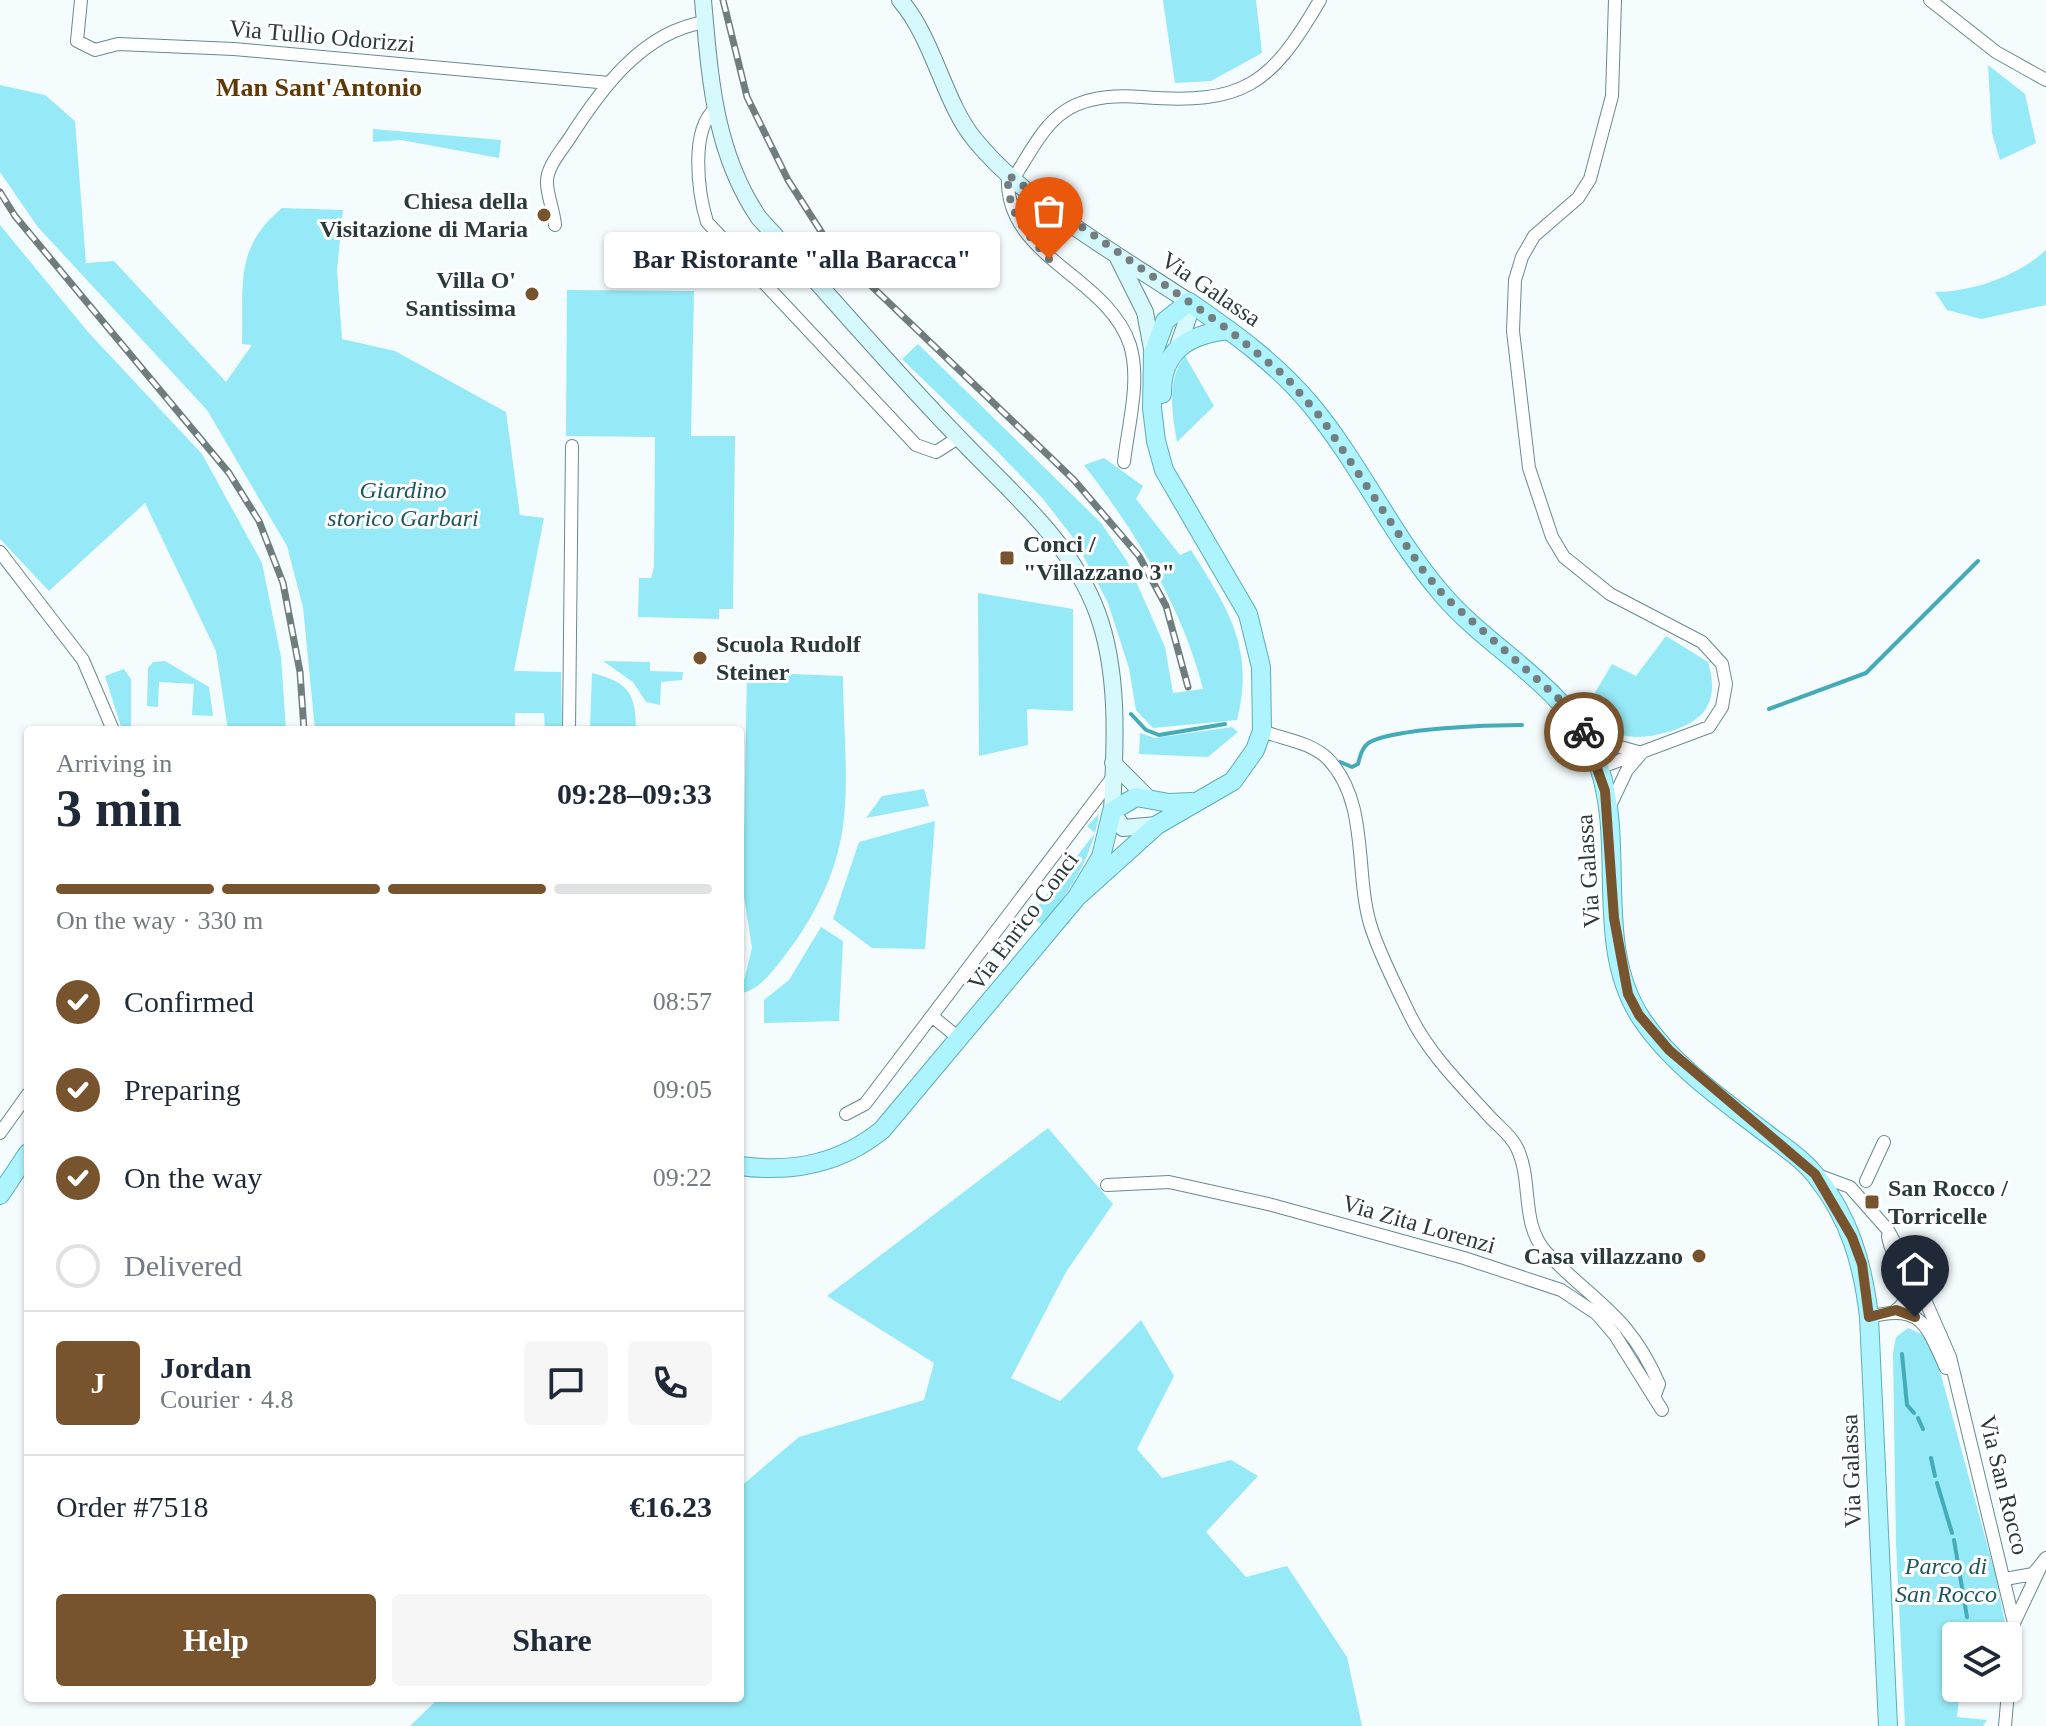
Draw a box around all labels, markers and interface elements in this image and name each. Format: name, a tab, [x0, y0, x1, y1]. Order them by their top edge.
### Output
street label: Via Tullio Odorizzi	[228, 15, 416, 57]
district label: Man Sant'Antonio	[216, 73, 422, 102]
pin	[1015, 177, 1083, 259]
place label: Chiesa della Visitazione di Maria	[320, 188, 528, 242]
icon: bag	[1027, 189, 1071, 233]
marker: Chiesa della Visitazione di Maria	[535, 206, 553, 224]
callout: Bar Ristorante "alla Baracca"	[605, 231, 1001, 287]
text: Bar Ristorante "alla Baracca"	[633, 245, 971, 274]
street label: Via Galassa	[1157, 246, 1266, 332]
place label: Villa O' Santissima	[405, 267, 516, 321]
marker: Villa O' Santissima	[523, 285, 541, 303]
park label: Giardino storico Garbari	[327, 477, 479, 531]
place label: Conci / "Villazzano 3"	[1023, 531, 1175, 585]
marker: Conci / "Villazzano 3"	[998, 549, 1016, 567]
place label: Scuola Rudolf Steiner	[716, 631, 862, 685]
marker: Scuola Rudolf Steiner	[691, 649, 709, 667]
courier	[1544, 692, 1624, 772]
icon: bike	[1562, 710, 1606, 754]
text: Arriving in	[56, 749, 172, 778]
text: 09:28–09:33	[557, 777, 712, 810]
text: 3 min	[56, 780, 182, 837]
street label: Via Galassa	[1571, 813, 1605, 929]
street label: Via Enrico Conci	[963, 846, 1084, 995]
text: On the way · 330 m	[56, 906, 263, 935]
icon: check	[56, 980, 100, 1024]
text: Confirmed	[124, 985, 254, 1018]
text: 08:57	[653, 987, 712, 1016]
icon: check	[56, 1068, 100, 1112]
text: Preparing	[124, 1073, 241, 1106]
text: 09:05	[653, 1075, 712, 1104]
icon: check	[56, 1156, 100, 1200]
text: On the way	[124, 1161, 262, 1194]
text: 09:22	[653, 1163, 712, 1192]
place label: San Rocco / Torricelle	[1888, 1175, 2008, 1229]
street label: Via Zita Lorenzi	[1339, 1190, 1499, 1258]
marker: San Rocco / Torricelle	[1863, 1193, 1881, 1211]
pin	[1881, 1235, 1949, 1317]
place label: Casa villazzano	[1524, 1243, 1683, 1269]
marker: Casa villazzano	[1690, 1247, 1708, 1265]
icon: home	[1893, 1247, 1937, 1291]
text: Delivered	[124, 1249, 242, 1282]
button: chat	[524, 1341, 608, 1425]
button: phone	[628, 1341, 712, 1425]
text: Jordan	[160, 1351, 252, 1384]
text: J	[91, 1366, 106, 1399]
text: Courier · 4.8	[160, 1385, 294, 1414]
street label: Via Galassa	[1836, 1413, 1866, 1528]
street label: Via San Rocco	[1974, 1413, 2034, 1557]
text: Order #7518	[56, 1490, 208, 1523]
text: €16.23	[630, 1490, 712, 1523]
park label: Parco di San Rocco	[1895, 1553, 1997, 1607]
button: Help	[56, 1594, 376, 1686]
button: Share	[392, 1594, 712, 1686]
map controls	[1942, 1622, 2022, 1702]
button: layers	[1942, 1622, 2022, 1702]

